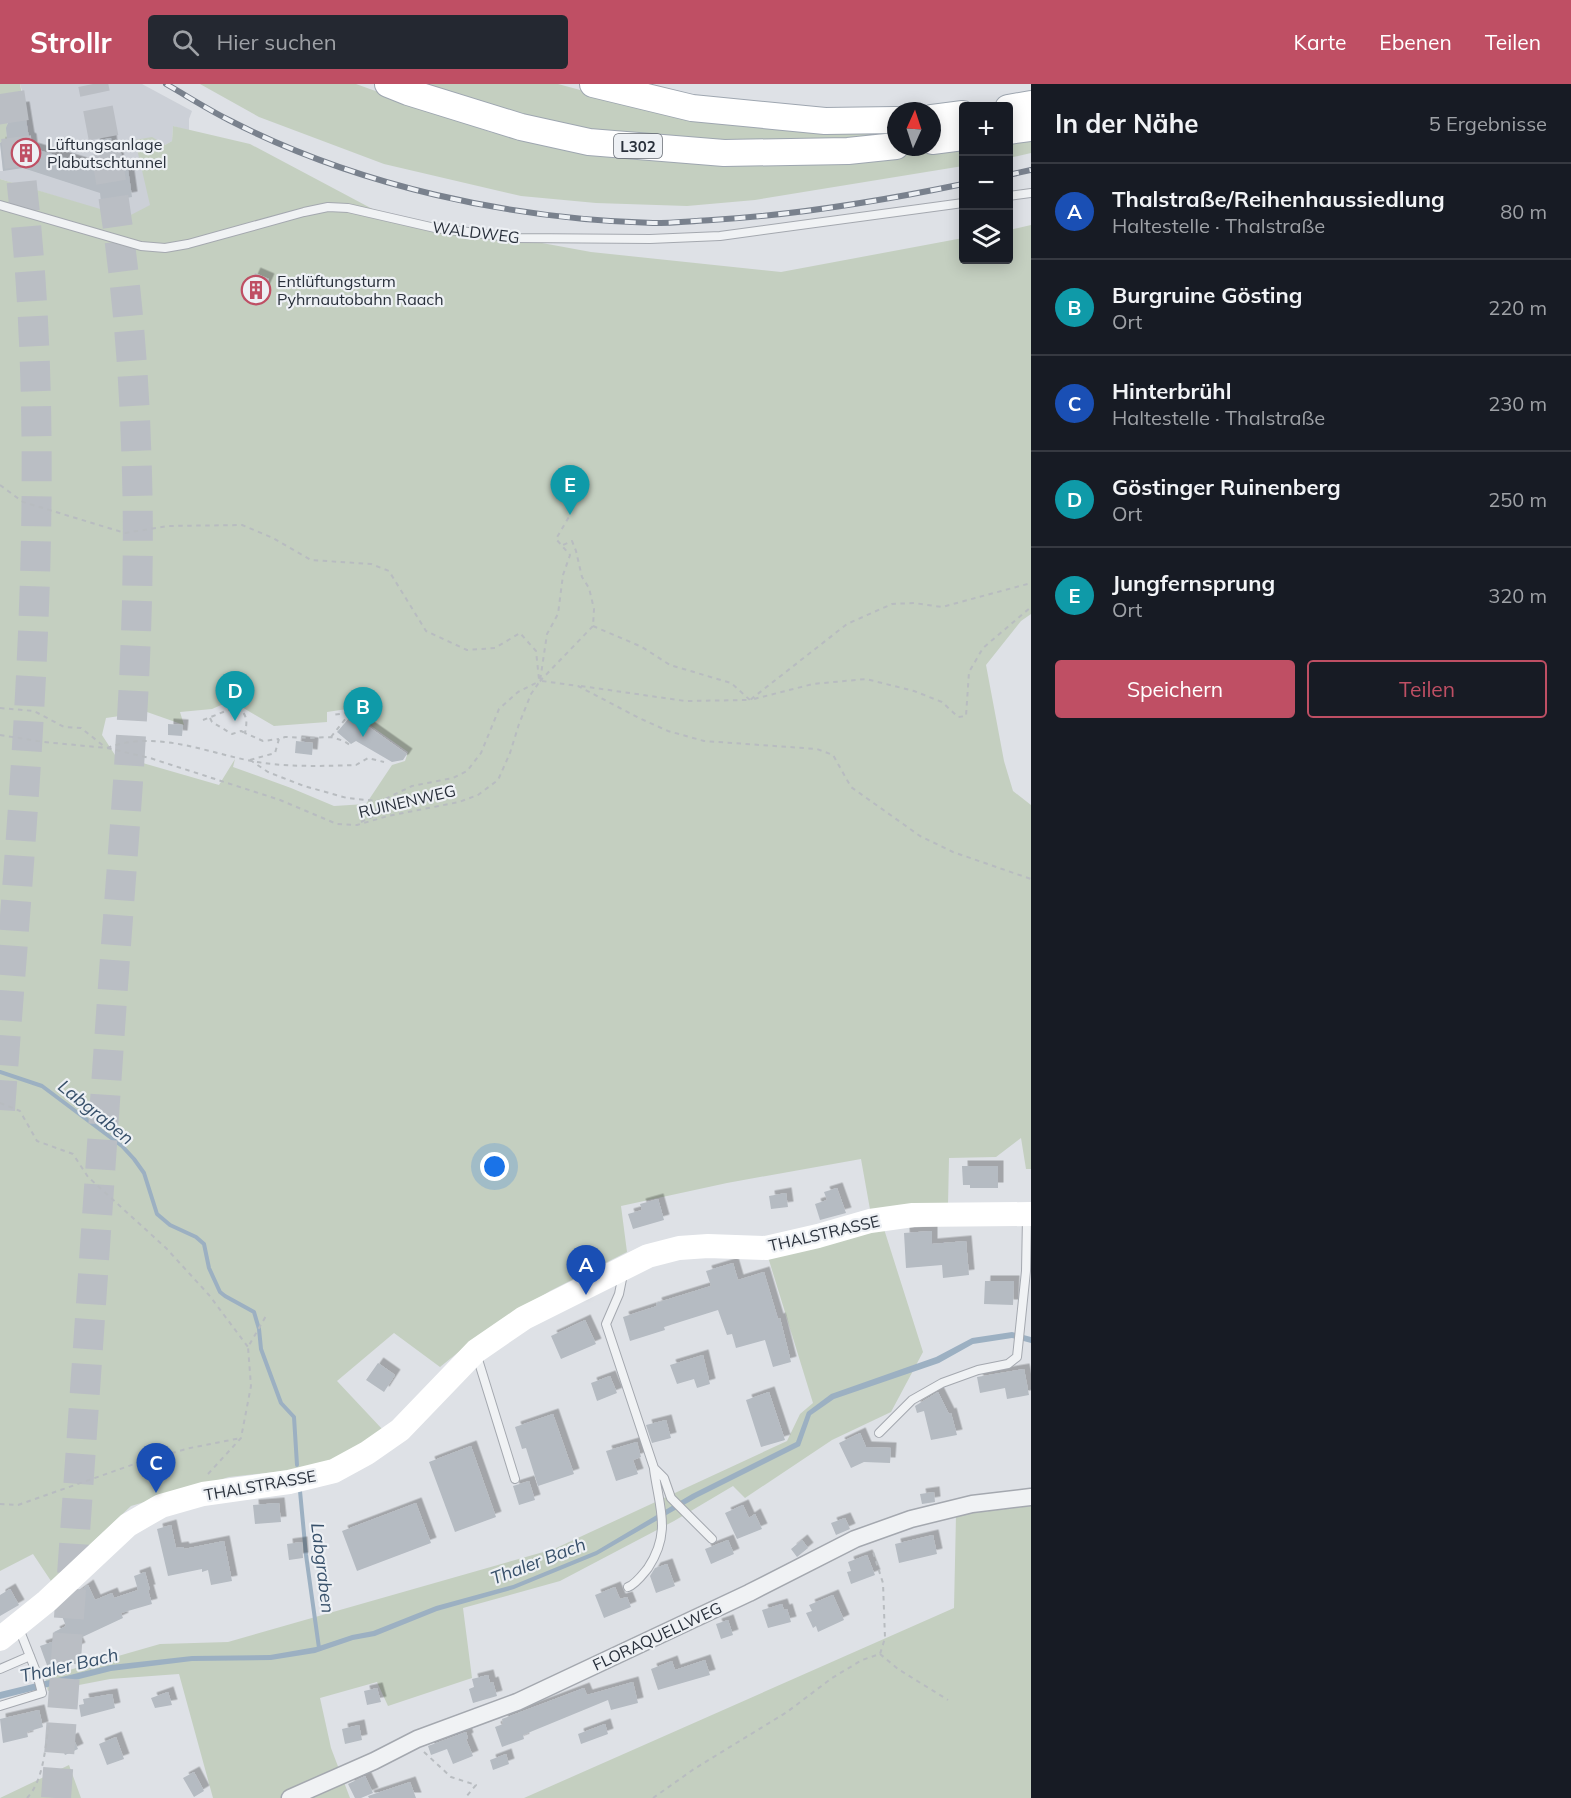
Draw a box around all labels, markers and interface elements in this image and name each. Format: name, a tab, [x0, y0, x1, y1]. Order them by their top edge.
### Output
search box	[148, 15, 568, 69]
text: Strollr	[30, 25, 112, 60]
icon: search	[169, 26, 202, 59]
text: Hier suchen	[217, 28, 337, 56]
text: Karte	[1294, 29, 1346, 55]
text: Ebenen	[1379, 29, 1452, 55]
text: Teilen	[1485, 29, 1541, 55]
north arrow	[887, 102, 941, 156]
map controls	[959, 102, 1013, 264]
button: +	[959, 102, 1013, 156]
text: In der Nähe	[1055, 107, 1199, 140]
text: 5 Ergebnisse	[1429, 111, 1547, 136]
place label: Lüftungsanlage Plabutschtunnel	[47, 134, 167, 172]
road number: L302	[614, 134, 662, 158]
building icon: Lüftungsanlage Plabutschtunnel	[10, 137, 42, 169]
button: −	[959, 156, 1013, 210]
text: Thalstraße/Reihenhaussiedlung	[1112, 185, 1445, 213]
text: A	[1067, 199, 1082, 224]
text: 80 m	[1500, 199, 1547, 224]
button: layers	[959, 210, 1013, 264]
text: Haltestelle · Thalstraße	[1112, 213, 1325, 238]
street label: WALDWEG	[431, 217, 521, 247]
place label: Entlüftungsturm Pyhrnautobahn Raach	[277, 271, 444, 309]
building icon: Entlüftungsturm Pyhrnautobahn Raach	[240, 274, 272, 306]
text: Burgruine Gösting	[1112, 281, 1303, 309]
text: B	[1068, 295, 1081, 320]
text: 220 m	[1488, 295, 1547, 320]
text: Ort	[1112, 309, 1142, 334]
text: Hinterbrühl	[1112, 377, 1231, 405]
text: C	[1068, 391, 1081, 416]
text: 230 m	[1488, 391, 1547, 416]
text: Haltestelle · Thalstraße	[1112, 405, 1325, 430]
pin: E	[550, 466, 590, 515]
text: Göstinger Ruinenberg	[1112, 473, 1341, 501]
text: D	[1067, 487, 1082, 512]
text: 250 m	[1488, 487, 1547, 512]
text: Ort	[1112, 501, 1142, 526]
text: Jungfernsprung	[1112, 569, 1275, 597]
text: E	[1069, 583, 1080, 608]
text: 320 m	[1488, 583, 1547, 608]
text: Ort	[1112, 597, 1142, 622]
button: Speichern	[1055, 660, 1295, 718]
button: Teilen	[1307, 660, 1547, 718]
pin: D	[216, 672, 254, 721]
pin: B	[344, 688, 382, 737]
street label: RUINENWEG	[356, 780, 458, 822]
water label: Labgraben	[54, 1075, 138, 1149]
your location	[480, 1152, 509, 1181]
street label: THALSTRASSE	[767, 1211, 881, 1255]
pin: A	[566, 1246, 606, 1295]
pin: C	[136, 1444, 176, 1493]
street label: THALSTRASSE	[202, 1465, 318, 1505]
water label: Labgraben	[306, 1522, 340, 1614]
water label: Thaler Bach	[487, 1532, 589, 1590]
street label: FLORAQUELLWEG	[589, 1597, 725, 1675]
water label: Thaler Bach	[18, 1643, 120, 1687]

